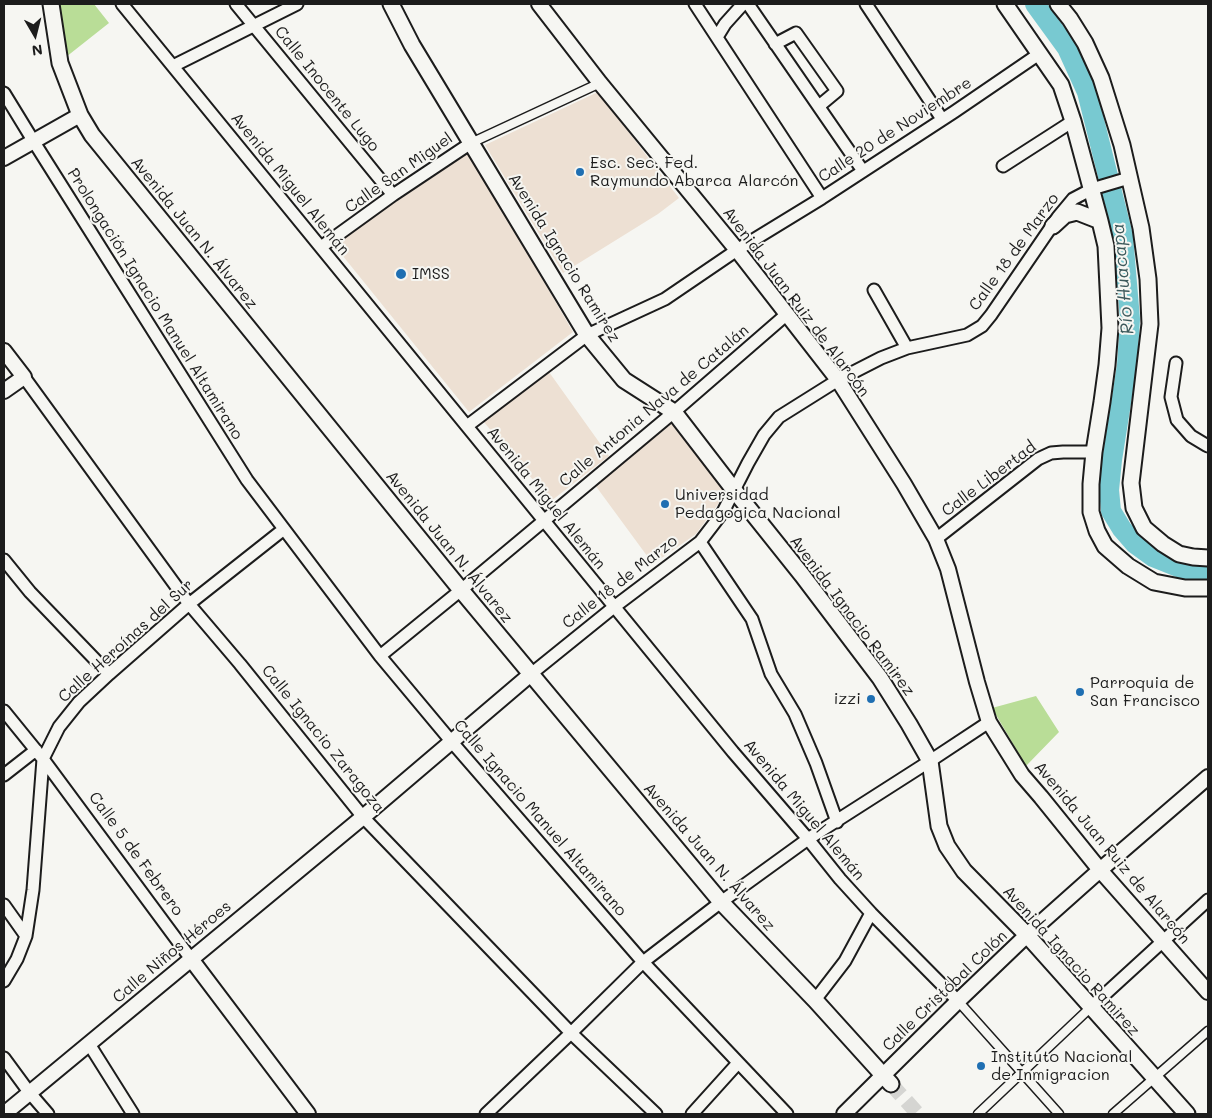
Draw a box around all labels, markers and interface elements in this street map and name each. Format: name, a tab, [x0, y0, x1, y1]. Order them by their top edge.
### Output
north arrow	[10, 10, 60, 60]
street label: Calle Inocente Lugo	[270, 22, 384, 156]
text: N	[31, 40, 44, 60]
street label: Calle 20 de Noviembre	[815, 73, 975, 187]
street label: Avenida Miguel Alemán	[226, 109, 354, 259]
street label: Calle San Miguel	[341, 129, 457, 217]
street label: Avenida Juan N. Álvarez	[127, 153, 261, 313]
place label: Esc. Sec. Fed. Raymundo Abarca Alarcón	[590, 153, 798, 191]
street label: Prolongación Ignacio Manuel Altamirano	[63, 165, 247, 443]
marker: Esc. Sec. Fed. Raymundo Abarca Alarcón	[574, 166, 586, 178]
street label: Avenida Ignacio Ramirez	[504, 170, 624, 346]
street label: Calle 18 de Marzo	[965, 189, 1063, 315]
street label: Avenida Juan Ruiz de Alarcón	[718, 203, 874, 401]
water label: Río Huacapa	[1107, 222, 1139, 336]
place label: IMSS	[412, 264, 450, 284]
marker: IMSS	[394, 267, 408, 281]
street label: Calle Antonia Nava de Catalán	[555, 321, 753, 491]
street label: Avenida Miguel Alemán	[482, 423, 610, 573]
street label: Calle Libertad	[938, 437, 1040, 521]
street label: Avenida Juan N. Álvarez	[382, 467, 516, 627]
place label: Universidad Pedagogica Nacional	[675, 485, 841, 523]
marker: Universidad Pedagogica Nacional	[659, 498, 671, 510]
street label: Calle 18 de Marzo	[559, 531, 681, 633]
street label: Avenida Ignacio Ramirez	[785, 532, 919, 700]
street label: Calle Heroínas del Sur	[55, 575, 197, 707]
street label: Calle Ignacio Zaragoza	[257, 661, 389, 817]
place label: Parroquia de San Francisco	[1090, 673, 1200, 711]
marker: Parroquia de San Francisco	[1074, 686, 1086, 698]
place label: izzi	[833, 689, 861, 709]
marker: izzi	[865, 693, 877, 705]
street label: Calle Ignacio Manuel Altamirano	[449, 716, 631, 920]
street label: Avenida Miguel Alemán	[739, 736, 869, 884]
street label: Avenida Juan Ruiz de Alarcón	[1030, 758, 1194, 948]
street label: Avenida Juan N. Álvarez	[639, 779, 779, 935]
street label: Calle 5 de Febrero	[85, 788, 187, 920]
street label: Avenida Ignacio Ramirez	[998, 882, 1144, 1040]
street label: Calle Niños Héroes	[109, 897, 235, 1007]
street label: Calle Cristóbal Colón	[879, 927, 1011, 1055]
place label: Instituto Nacional de Inmigracion	[991, 1047, 1132, 1085]
marker: Instituto Nacional de Inmigracion	[975, 1060, 987, 1072]

